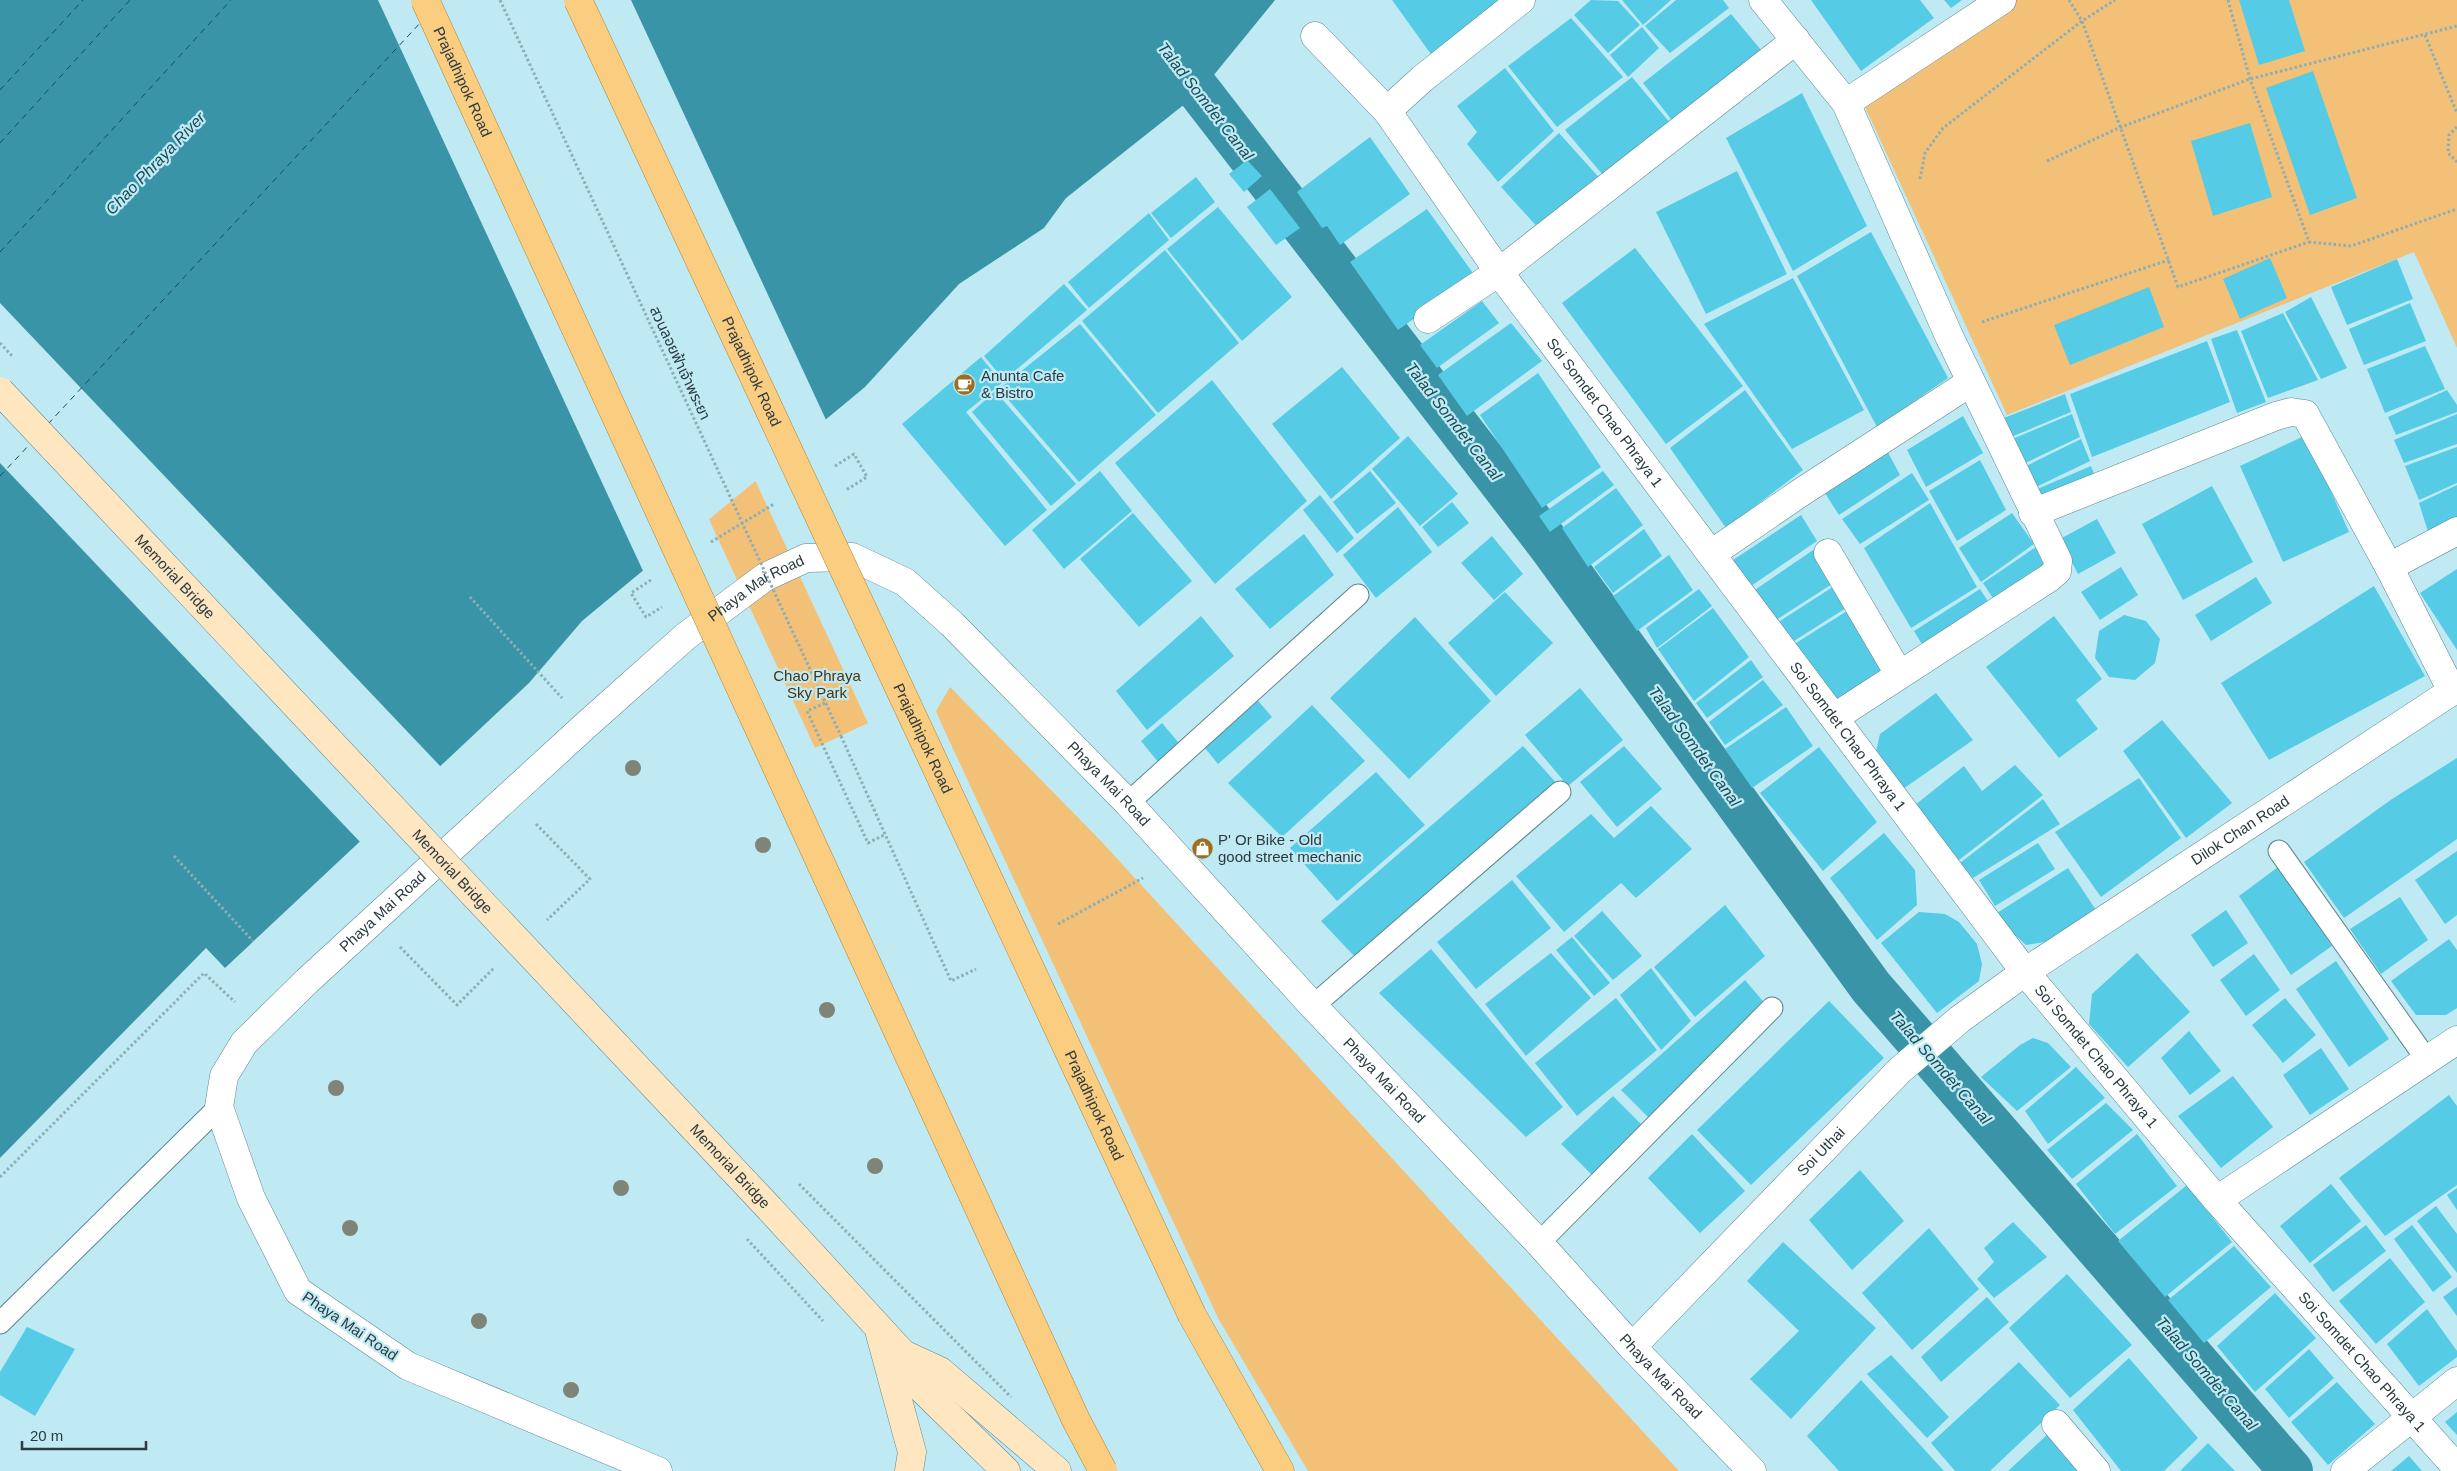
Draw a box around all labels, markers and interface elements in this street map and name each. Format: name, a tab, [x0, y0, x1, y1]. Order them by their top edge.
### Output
street label: Prajadhipok Road	[430, 24, 496, 139]
water label: Talad Somdet Canal	[1154, 39, 1257, 164]
water label: Chao Phraya River	[102, 108, 209, 218]
street label: สวนลอยฟ้าเจ้าพระยา	[647, 303, 714, 422]
street label: Prajadhipok Road	[719, 314, 785, 429]
street label: Soi Somdet Chao Phraya 1	[1544, 335, 1666, 490]
water label: Talad Somdet Canal	[1402, 359, 1505, 484]
place label: Anunta Cafe & Bistro	[981, 367, 1064, 401]
cafe icon: Anunta Cafe & Bistro	[953, 373, 977, 397]
street label: Memorial Bridge	[132, 531, 219, 622]
street label: Phaya Mai Road	[704, 551, 806, 625]
street label: Soi Somdet Chao Phraya 1	[1787, 658, 1910, 814]
park label: Chao Phraya Sky Park	[773, 667, 861, 701]
street label: Prajadhipok Road	[890, 681, 956, 796]
water label: Talad Somdet Canal	[1645, 683, 1744, 810]
street label: Phaya Mai Road	[1064, 738, 1154, 829]
street label: Dilok Chan Road	[2188, 792, 2292, 868]
street label: Memorial Bridge	[409, 826, 496, 917]
place label: P' Or Bike - Old good street mechanic	[1218, 831, 1362, 865]
shop icon: P' Or Bike - Old good street mechanic	[1190, 837, 1214, 861]
street label: Phaya Mai Road	[336, 867, 429, 955]
street label: Soi Somdet Chao Phraya 1	[2031, 981, 2162, 1131]
water label: Talad Somdet Canal	[1887, 1007, 1995, 1128]
street label: Phaya Mai Road	[1340, 1034, 1429, 1126]
street label: Prajadhipok Road	[1062, 1048, 1128, 1163]
street label: Memorial Bridge	[687, 1121, 774, 1212]
street label: Soi Uthai	[1793, 1123, 1848, 1179]
street label: Phaya Mai Road	[300, 1288, 401, 1364]
street label: Soi Somdet Chao Phraya 1	[2295, 1288, 2429, 1435]
water label: Talad Somdet Canal	[2153, 1313, 2261, 1434]
street label: Phaya Mai Road	[1616, 1330, 1706, 1422]
scale bar	[22, 1418, 146, 1450]
text: 20 m	[30, 1427, 63, 1444]

